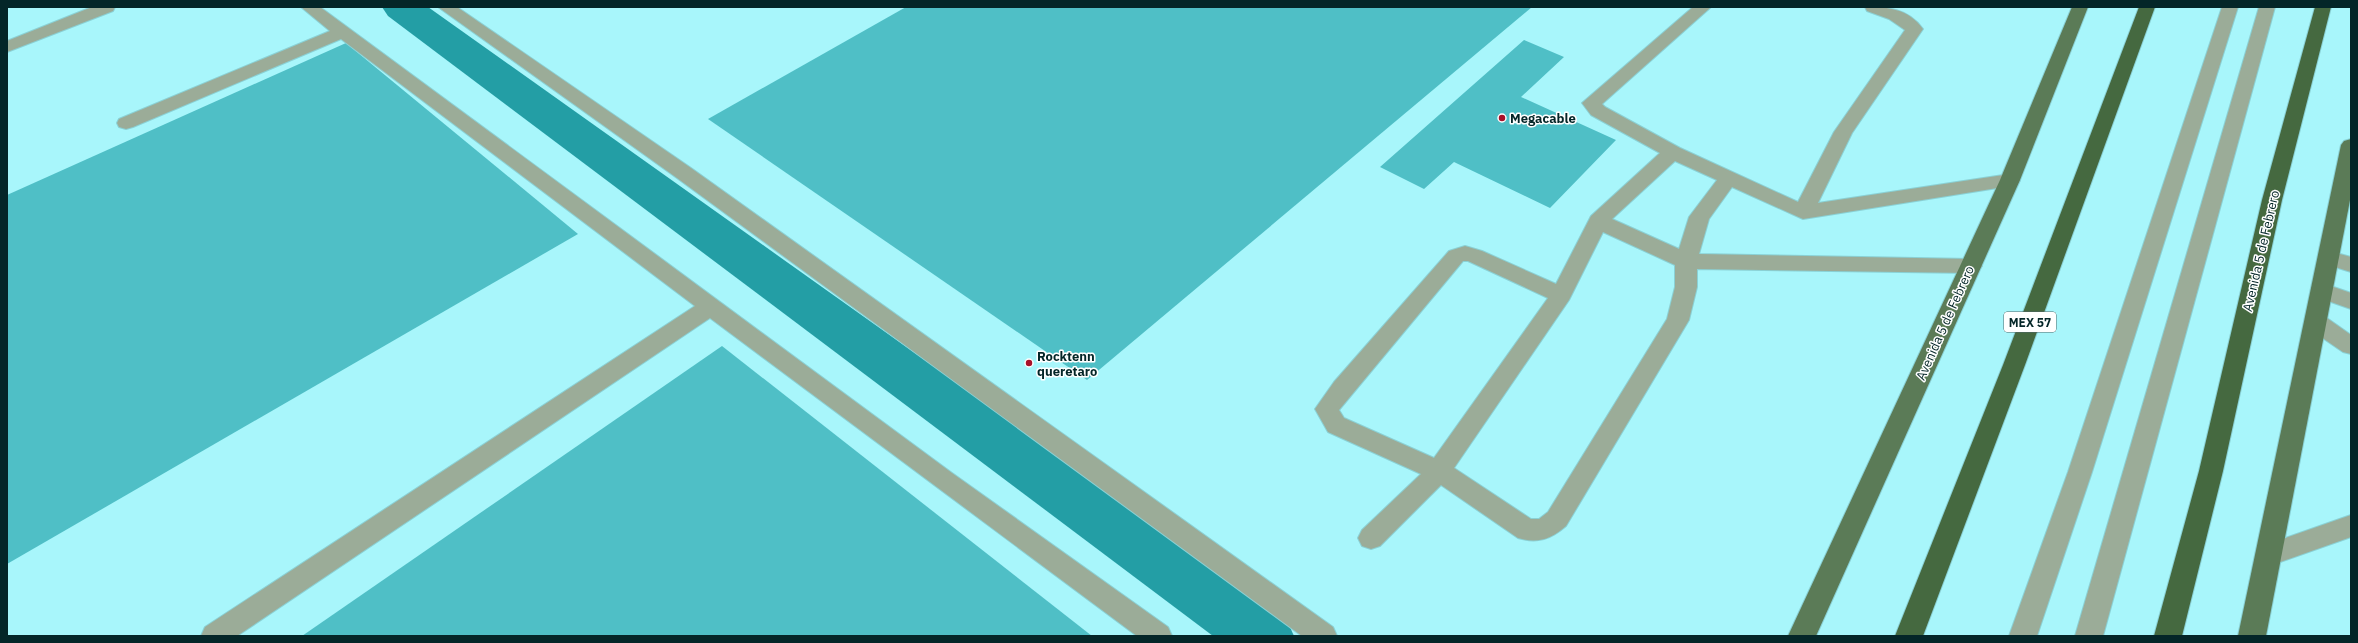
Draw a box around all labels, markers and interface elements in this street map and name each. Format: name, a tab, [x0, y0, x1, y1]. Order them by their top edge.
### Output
place label: Megacable	[1510, 110, 1576, 127]
marker: Megacable	[1497, 113, 1507, 123]
street label: Avenida 5 de Febrero	[2239, 189, 2283, 313]
street label: Avenida 5 de Febrero	[1912, 263, 1978, 383]
road number: MEX 57	[2004, 312, 2056, 332]
place label: Rocktenn queretaro	[1037, 348, 1097, 380]
marker: Rocktenn queretaro	[1024, 358, 1034, 368]

